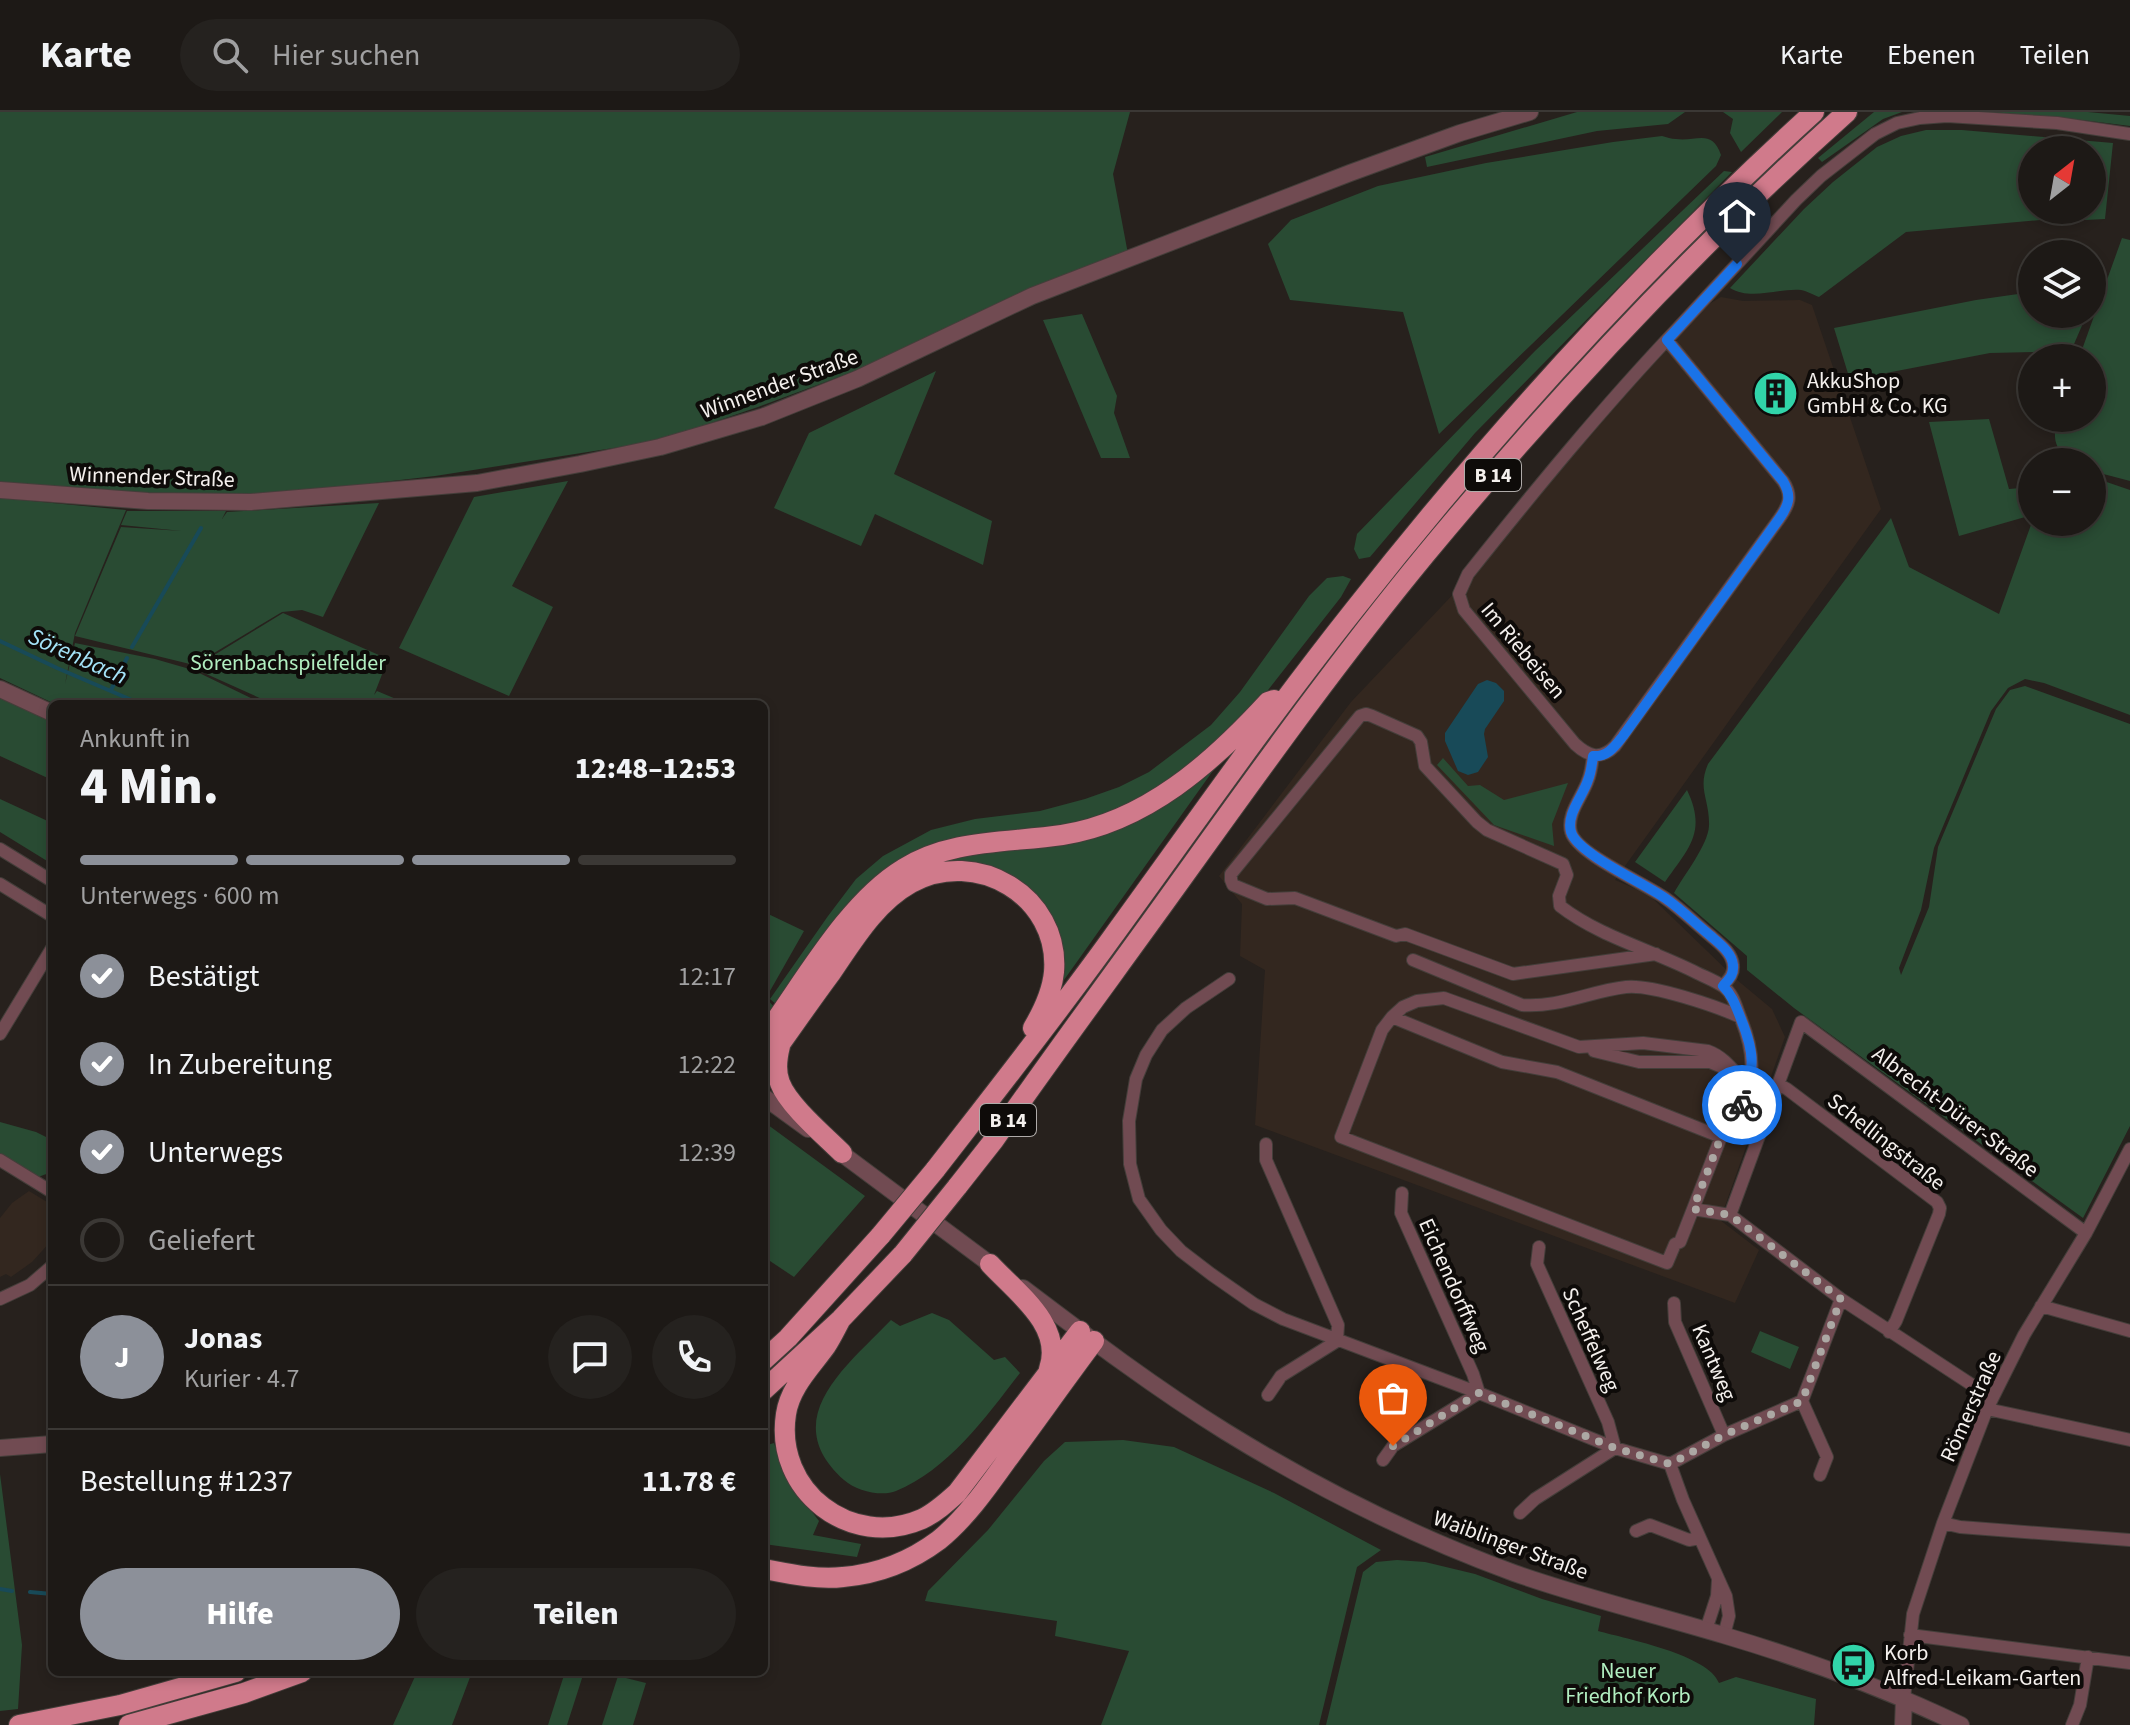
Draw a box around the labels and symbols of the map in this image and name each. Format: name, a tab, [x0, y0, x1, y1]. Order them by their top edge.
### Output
north arrow	[2018, 136, 2106, 224]
pin	[1703, 182, 1771, 264]
street label: Winnender Straße	[696, 341, 863, 427]
place label: AkkuShop GmbH & Co. KG	[1807, 365, 1948, 422]
building icon: AkkuShop GmbH & Co. KG	[1752, 369, 1800, 417]
street label: Winnender Straße	[69, 458, 235, 496]
road number: B 14	[1465, 459, 1521, 491]
street label: Im Riebeisen	[1473, 595, 1573, 706]
water label: Sörenbach	[23, 619, 133, 694]
park label: Sörenbachspielfelder	[190, 647, 386, 679]
street label: Albrecht-Dürer-Straße	[1865, 1038, 2046, 1185]
courier	[1702, 1065, 1782, 1145]
street label: Schellingstraße	[1820, 1085, 1952, 1198]
road number: B 14	[980, 1104, 1036, 1136]
street label: Eichendorffweg	[1410, 1213, 1498, 1358]
street label: Scheffelweg	[1554, 1282, 1628, 1397]
street label: Kantweg	[1684, 1319, 1745, 1406]
street label: Römerstraße	[1932, 1346, 2010, 1467]
pin	[1359, 1364, 1427, 1446]
street label: Waiblinger Straße	[1429, 1502, 1593, 1588]
place label: Korb Alfred-Leikam-Garten	[1884, 1637, 2081, 1694]
bus stop icon: Korb Alfred-Leikam-Garten	[1829, 1641, 1877, 1689]
park label: Neuer Friedhof Korb	[1565, 1655, 1691, 1712]

